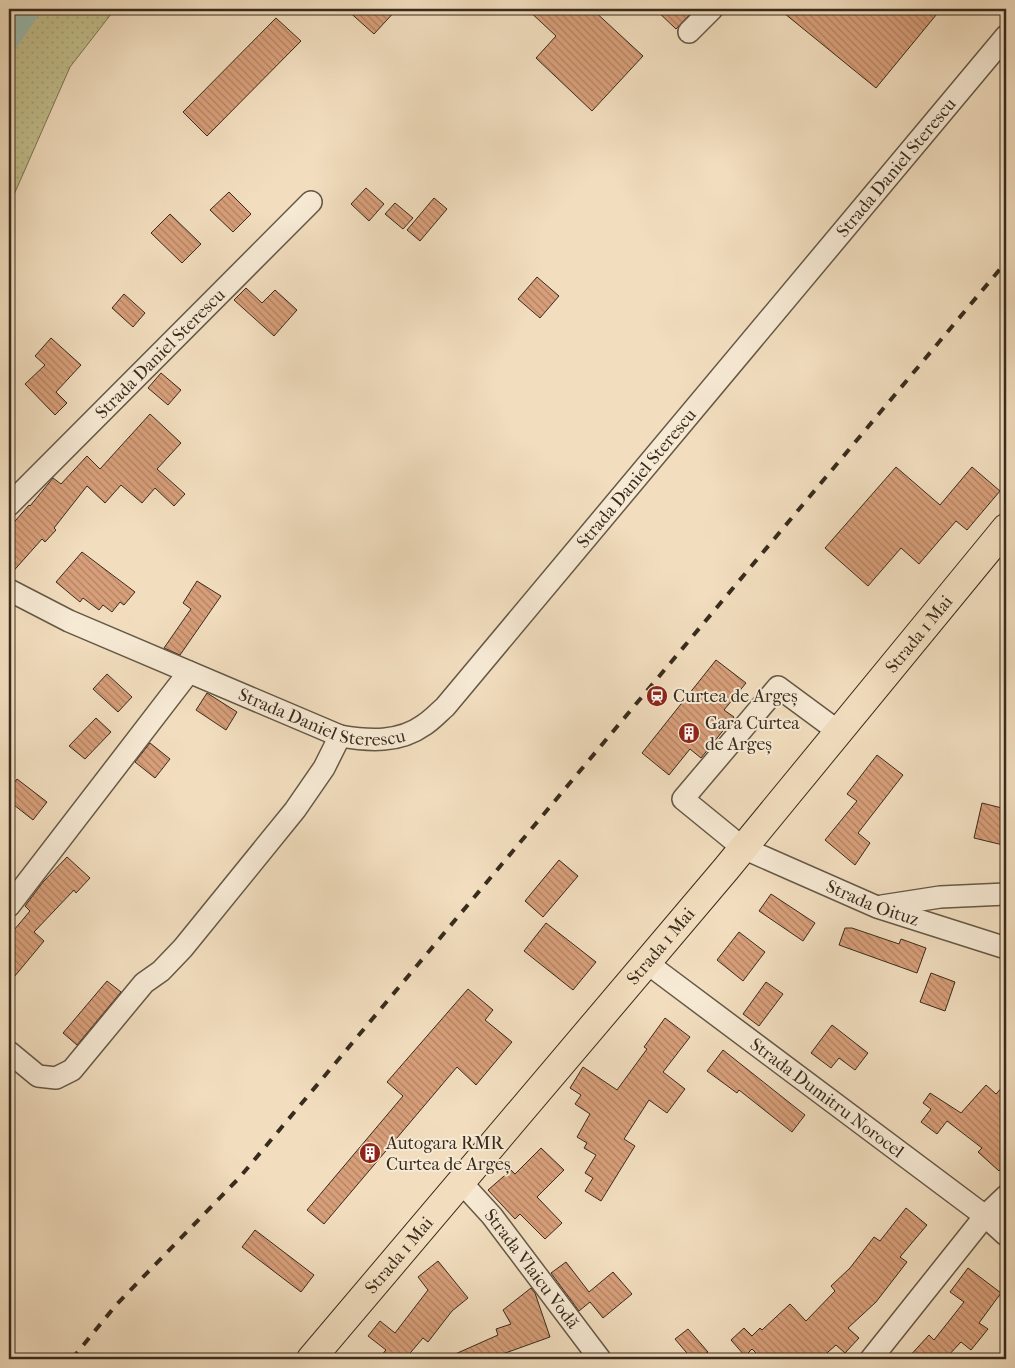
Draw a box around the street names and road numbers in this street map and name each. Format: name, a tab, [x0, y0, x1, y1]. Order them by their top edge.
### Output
street label: Strada Daniel Sterescu	[832, 94, 961, 242]
street label: Strada Daniel Sterescu	[91, 284, 230, 423]
street label: Strada Daniel Sterescu	[572, 405, 701, 552]
street label: Strada 1 Mai	[881, 591, 958, 678]
street label: Strada Daniel Sterescu	[235, 684, 408, 751]
street label: Strada Oituz	[823, 876, 921, 931]
street label: Strada 1 Mai	[623, 903, 700, 989]
street label: Strada Dumitru Norocel	[746, 1034, 908, 1163]
street label: Strada Vlaicu Vodă	[480, 1205, 584, 1333]
street label: Strada 1 Mai	[361, 1212, 438, 1298]

